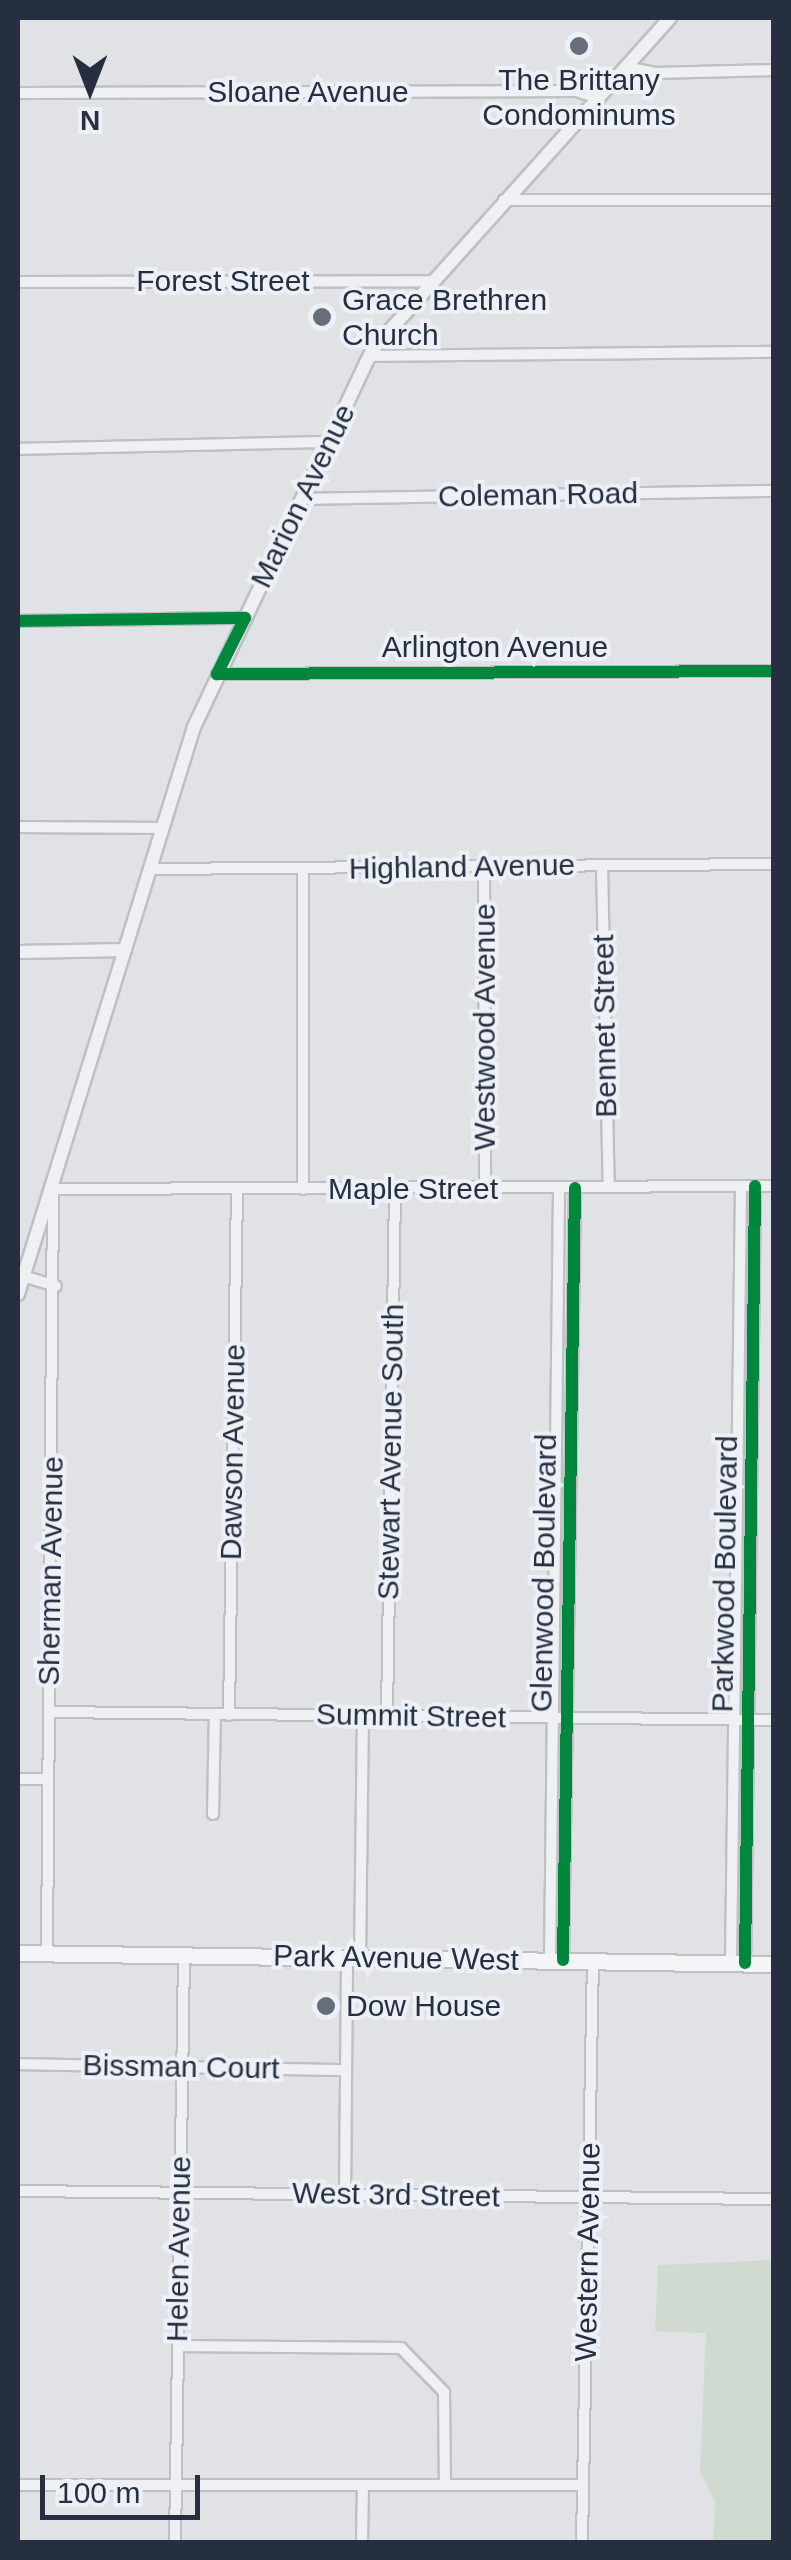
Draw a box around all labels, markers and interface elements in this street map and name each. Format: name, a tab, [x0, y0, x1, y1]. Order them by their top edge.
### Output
marker: The Brittany Condominums	[568, 35, 590, 57]
north arrow	[40, 40, 140, 140]
place label: The Brittany Condominums	[482, 62, 676, 132]
street label: Sloane Avenue	[207, 74, 409, 110]
text: N	[80, 105, 100, 136]
street label: Forest Street	[136, 263, 310, 299]
place label: Grace Brethren Church	[342, 282, 547, 352]
marker: Grace Brethren Church	[311, 306, 333, 328]
street label: Marion Avenue	[243, 398, 363, 594]
street label: Coleman Road	[438, 475, 638, 515]
street label: Arlington Avenue	[381, 629, 609, 665]
street label: Highland Avenue	[348, 847, 576, 887]
street label: Westwood Avenue	[467, 902, 503, 1152]
street label: Bennet Street	[585, 934, 625, 1118]
street label: Maple Street	[328, 1171, 498, 1207]
street label: Stewart Avenue South	[370, 1303, 412, 1601]
street label: Dawson Avenue	[213, 1343, 253, 1561]
street label: Glenwood Boulevard	[524, 1433, 564, 1713]
street label: Parkwood Boulevard	[705, 1435, 745, 1713]
street label: Sherman Avenue	[31, 1455, 71, 1687]
street label: Summit Street	[316, 1696, 506, 1736]
street label: Park Avenue West	[272, 1938, 520, 1978]
place label: Dow House	[346, 1988, 501, 2024]
marker: Dow House	[315, 1995, 337, 2017]
street label: Bissman Court	[82, 2047, 280, 2087]
street label: Western Avenue	[568, 2141, 608, 2363]
street label: Helen Avenue	[159, 2155, 199, 2343]
street label: West 3rd Street	[292, 2175, 500, 2215]
scale bar	[45, 2455, 205, 2517]
text: 100 m	[57, 2476, 140, 2509]

